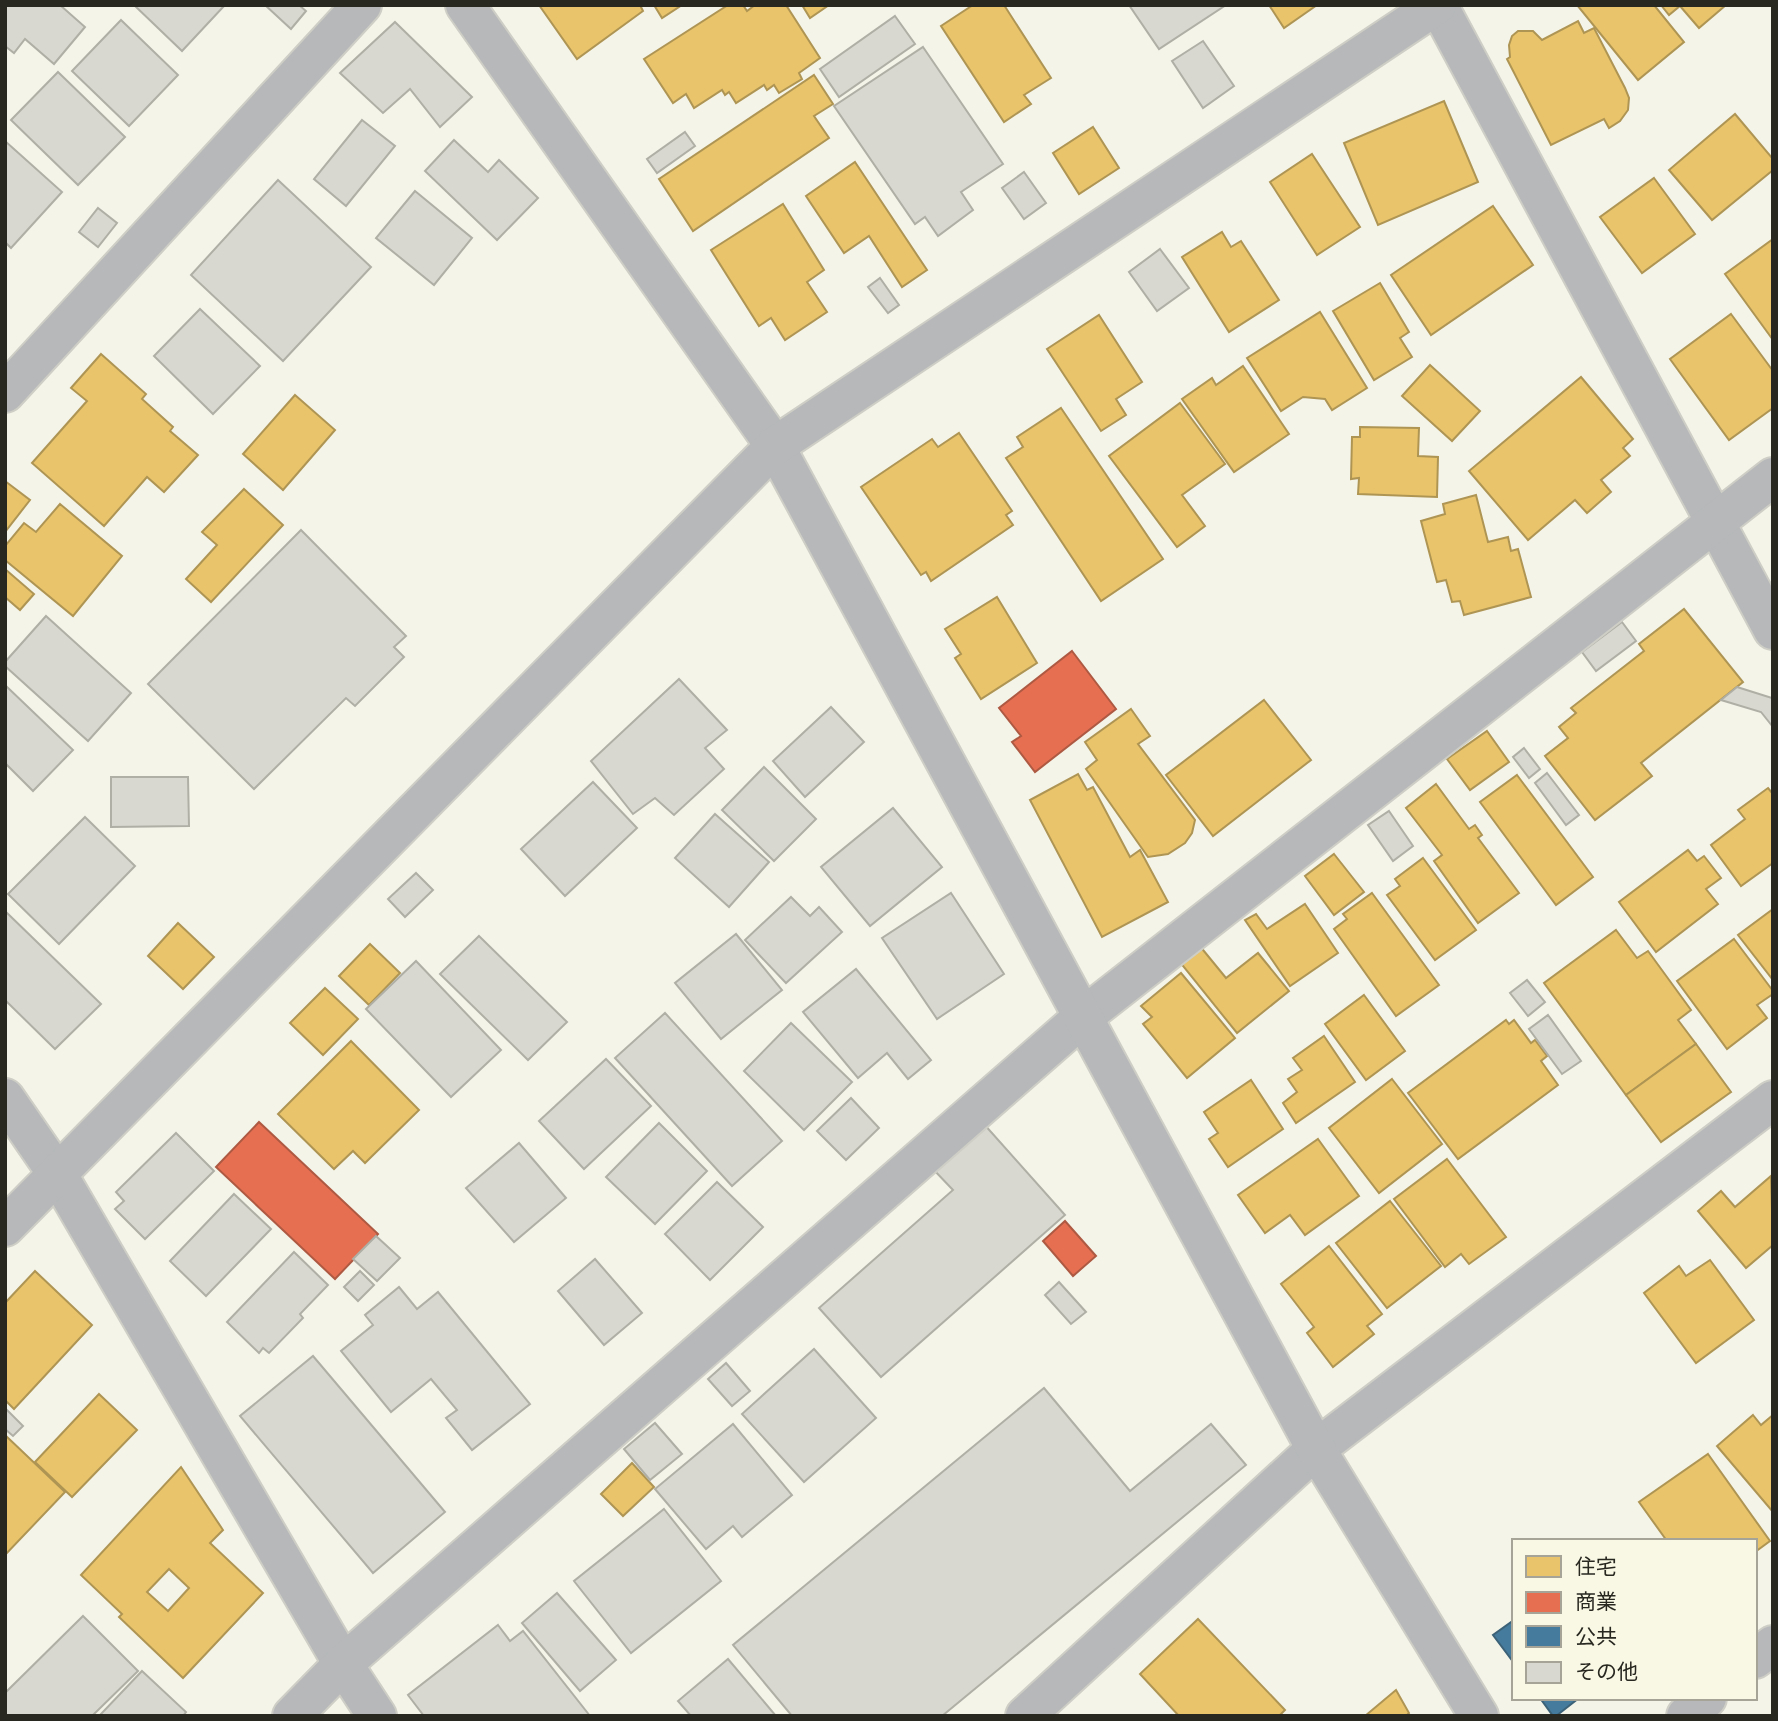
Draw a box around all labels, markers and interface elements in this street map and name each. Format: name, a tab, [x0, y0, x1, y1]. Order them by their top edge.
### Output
legend	[1512, 1539, 1757, 1700]
text: 住宅	[1575, 1554, 1617, 1578]
text: 商業	[1575, 1589, 1617, 1613]
text: 公共	[1575, 1624, 1617, 1648]
text: その他	[1575, 1659, 1638, 1683]

